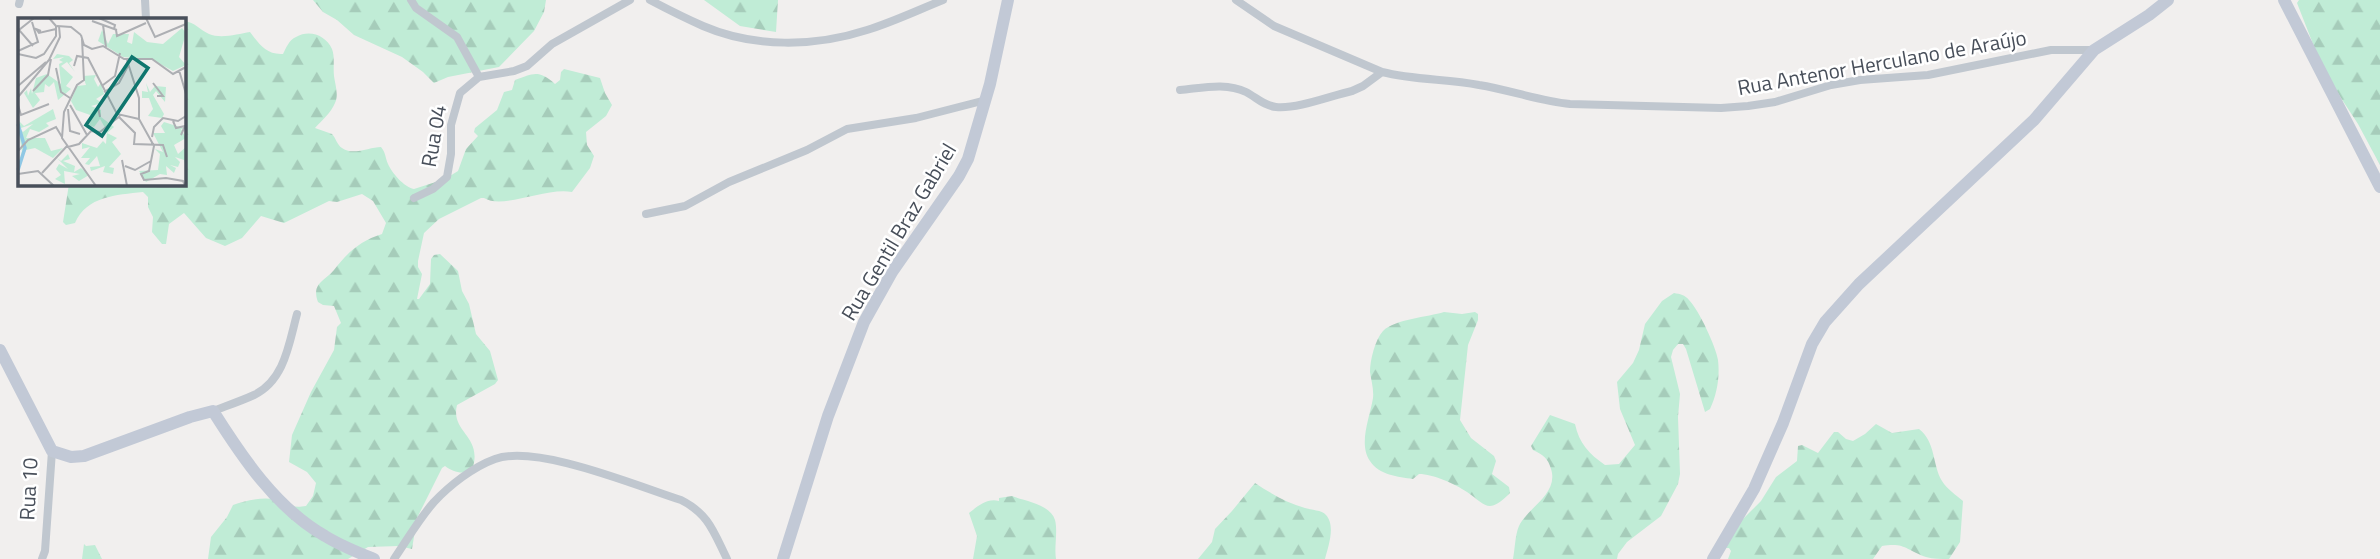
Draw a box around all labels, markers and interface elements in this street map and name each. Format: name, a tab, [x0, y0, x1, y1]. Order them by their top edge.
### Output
inset map	[18, 18, 186, 186]
street label: Rua Antenor Herculano de Araújo	[1735, 21, 2029, 103]
street label: Rua 04	[412, 102, 454, 169]
street label: Rua Gentil Braz Gabriel	[832, 137, 964, 326]
street label: Rua 10	[10, 457, 46, 521]

